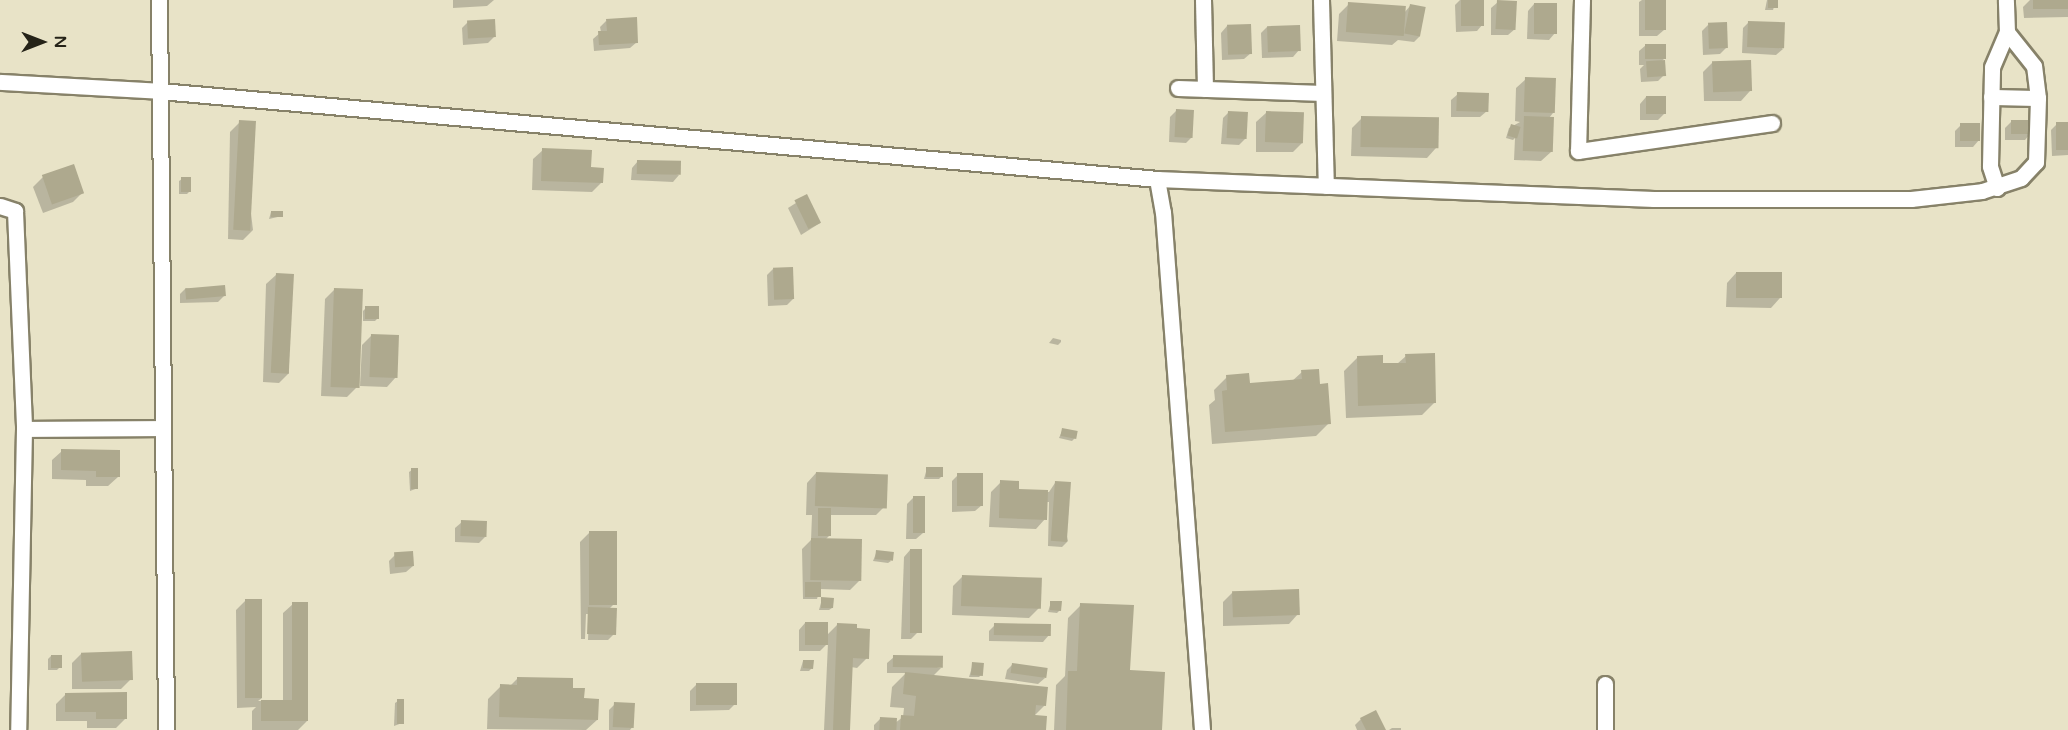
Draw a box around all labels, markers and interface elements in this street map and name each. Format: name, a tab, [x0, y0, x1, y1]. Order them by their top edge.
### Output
north arrow	[12, 12, 72, 72]
text: N	[50, 36, 70, 48]

